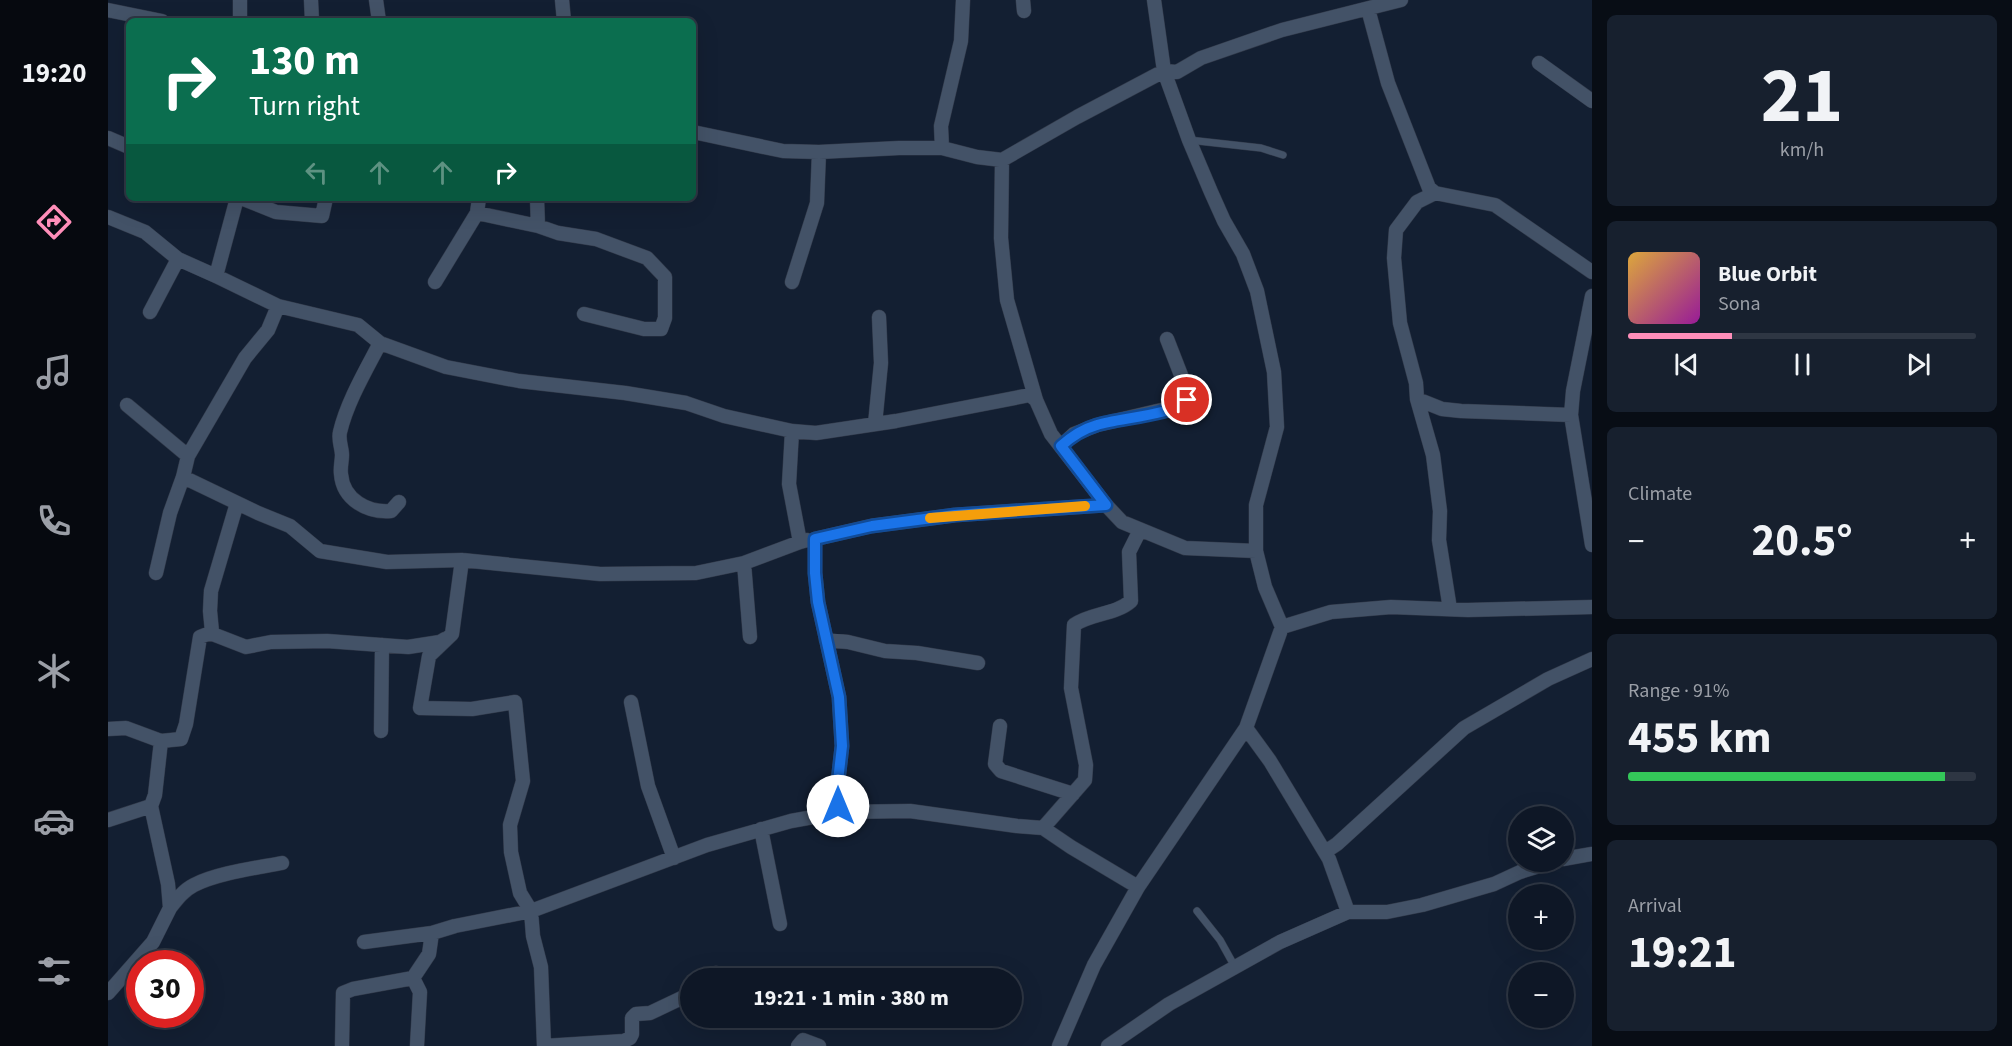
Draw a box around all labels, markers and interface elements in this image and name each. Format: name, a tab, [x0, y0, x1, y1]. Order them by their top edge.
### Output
text: 130 m	[249, 31, 360, 91]
text: 21	[1761, 41, 1843, 152]
icon: right	[150, 42, 228, 120]
text: 19:20	[21, 54, 87, 93]
text: Turn right	[249, 87, 360, 126]
text: km/h	[1780, 136, 1824, 164]
icon: left	[300, 156, 333, 189]
icon: ahead	[363, 156, 396, 189]
icon: ahead	[426, 156, 459, 189]
icon: right	[489, 156, 522, 189]
icon: directions	[33, 201, 75, 243]
text: Blue Orbit	[1718, 258, 1817, 290]
text: Sona	[1718, 290, 1761, 318]
icon: previous	[1670, 348, 1703, 381]
icon: pause	[1786, 348, 1819, 381]
icon: next	[1902, 348, 1935, 381]
icon: music	[33, 351, 75, 393]
pin	[1161, 374, 1212, 425]
icon: arrive	[1170, 383, 1203, 416]
text: Climate	[1628, 480, 1692, 508]
icon: phone	[33, 500, 75, 542]
text: 20.5°	[1751, 509, 1853, 573]
text: −	[1628, 518, 1644, 565]
text: +	[1960, 518, 1976, 565]
icon: climate	[33, 650, 75, 692]
text: Range · 91%	[1628, 677, 1729, 705]
text: 455 km	[1628, 706, 1772, 770]
position arrow	[806, 774, 870, 838]
icon: car	[33, 800, 75, 842]
map controls	[1508, 806, 1574, 1028]
button: layers	[1508, 806, 1574, 872]
button: +	[1508, 884, 1574, 950]
text: Arrival	[1628, 892, 1682, 920]
text: 19:21	[1628, 921, 1737, 985]
icon: filters	[33, 950, 75, 992]
speed limit sign: 30	[126, 950, 204, 1028]
button: −	[1508, 962, 1574, 1028]
text: 19:21 · 1 min · 380 m	[753, 982, 949, 1014]

